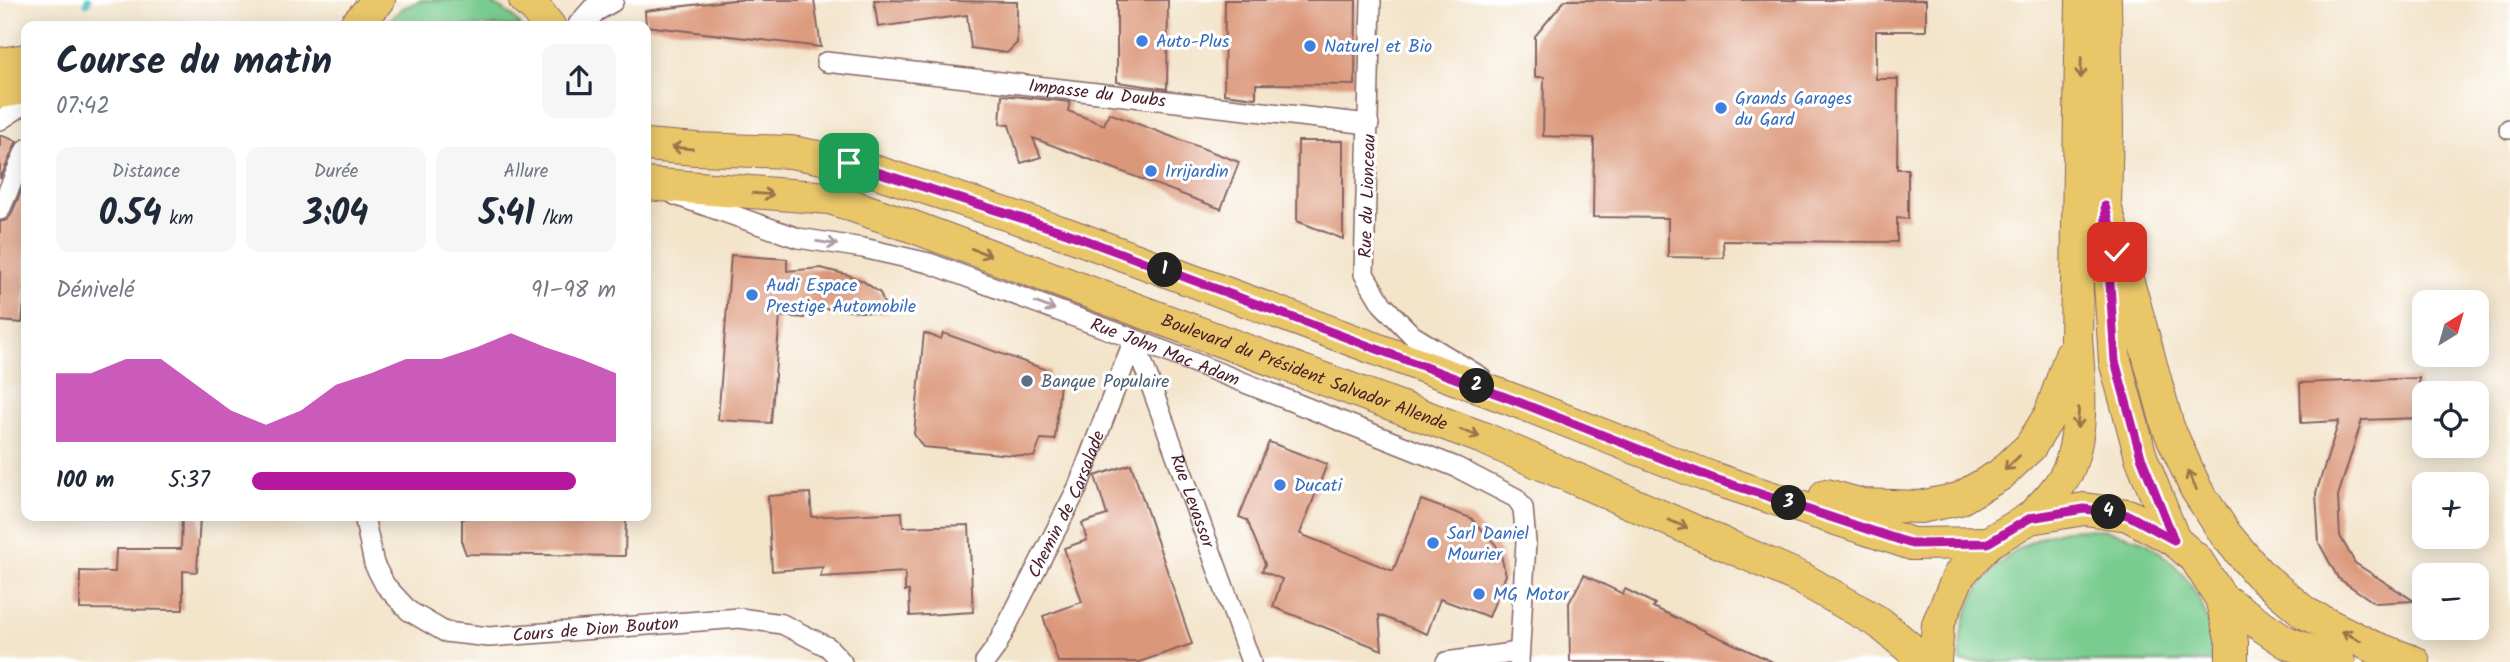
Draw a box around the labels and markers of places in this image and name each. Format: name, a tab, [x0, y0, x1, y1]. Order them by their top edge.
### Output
place label: Auto-Plus	[1156, 28, 1230, 57]
marker: Auto-Plus	[1134, 33, 1150, 49]
place label: Naturel et Bio	[1324, 33, 1432, 62]
marker: Naturel et Bio	[1302, 38, 1318, 54]
place label: Grands Garages du Gard	[1735, 85, 1852, 135]
marker: Grands Garages du Gard	[1713, 100, 1729, 116]
pin	[819, 133, 879, 193]
place label: Irrijardin	[1165, 158, 1229, 187]
marker: Irrijardin	[1143, 163, 1159, 179]
pin	[2087, 222, 2147, 282]
pin: 1	[1148, 252, 1182, 288]
place label: Audi Espace Prestige Automobile	[766, 272, 916, 322]
marker: Audi Espace Prestige Automobile	[744, 287, 760, 303]
place label: Banque Populaire	[1041, 368, 1169, 397]
pin: 2	[1460, 368, 1494, 404]
marker: Banque Populaire	[1019, 373, 1035, 389]
place label: Ducati	[1294, 472, 1343, 501]
marker: Ducati	[1272, 477, 1288, 493]
pin: 3	[1772, 486, 1806, 520]
pin: 4	[2092, 494, 2126, 530]
place label: Sarl Daniel Mourier	[1447, 520, 1530, 570]
marker: Sarl Daniel Mourier	[1425, 535, 1441, 551]
place label: MG Motor	[1493, 581, 1570, 610]
marker: MG Motor	[1471, 586, 1487, 602]

